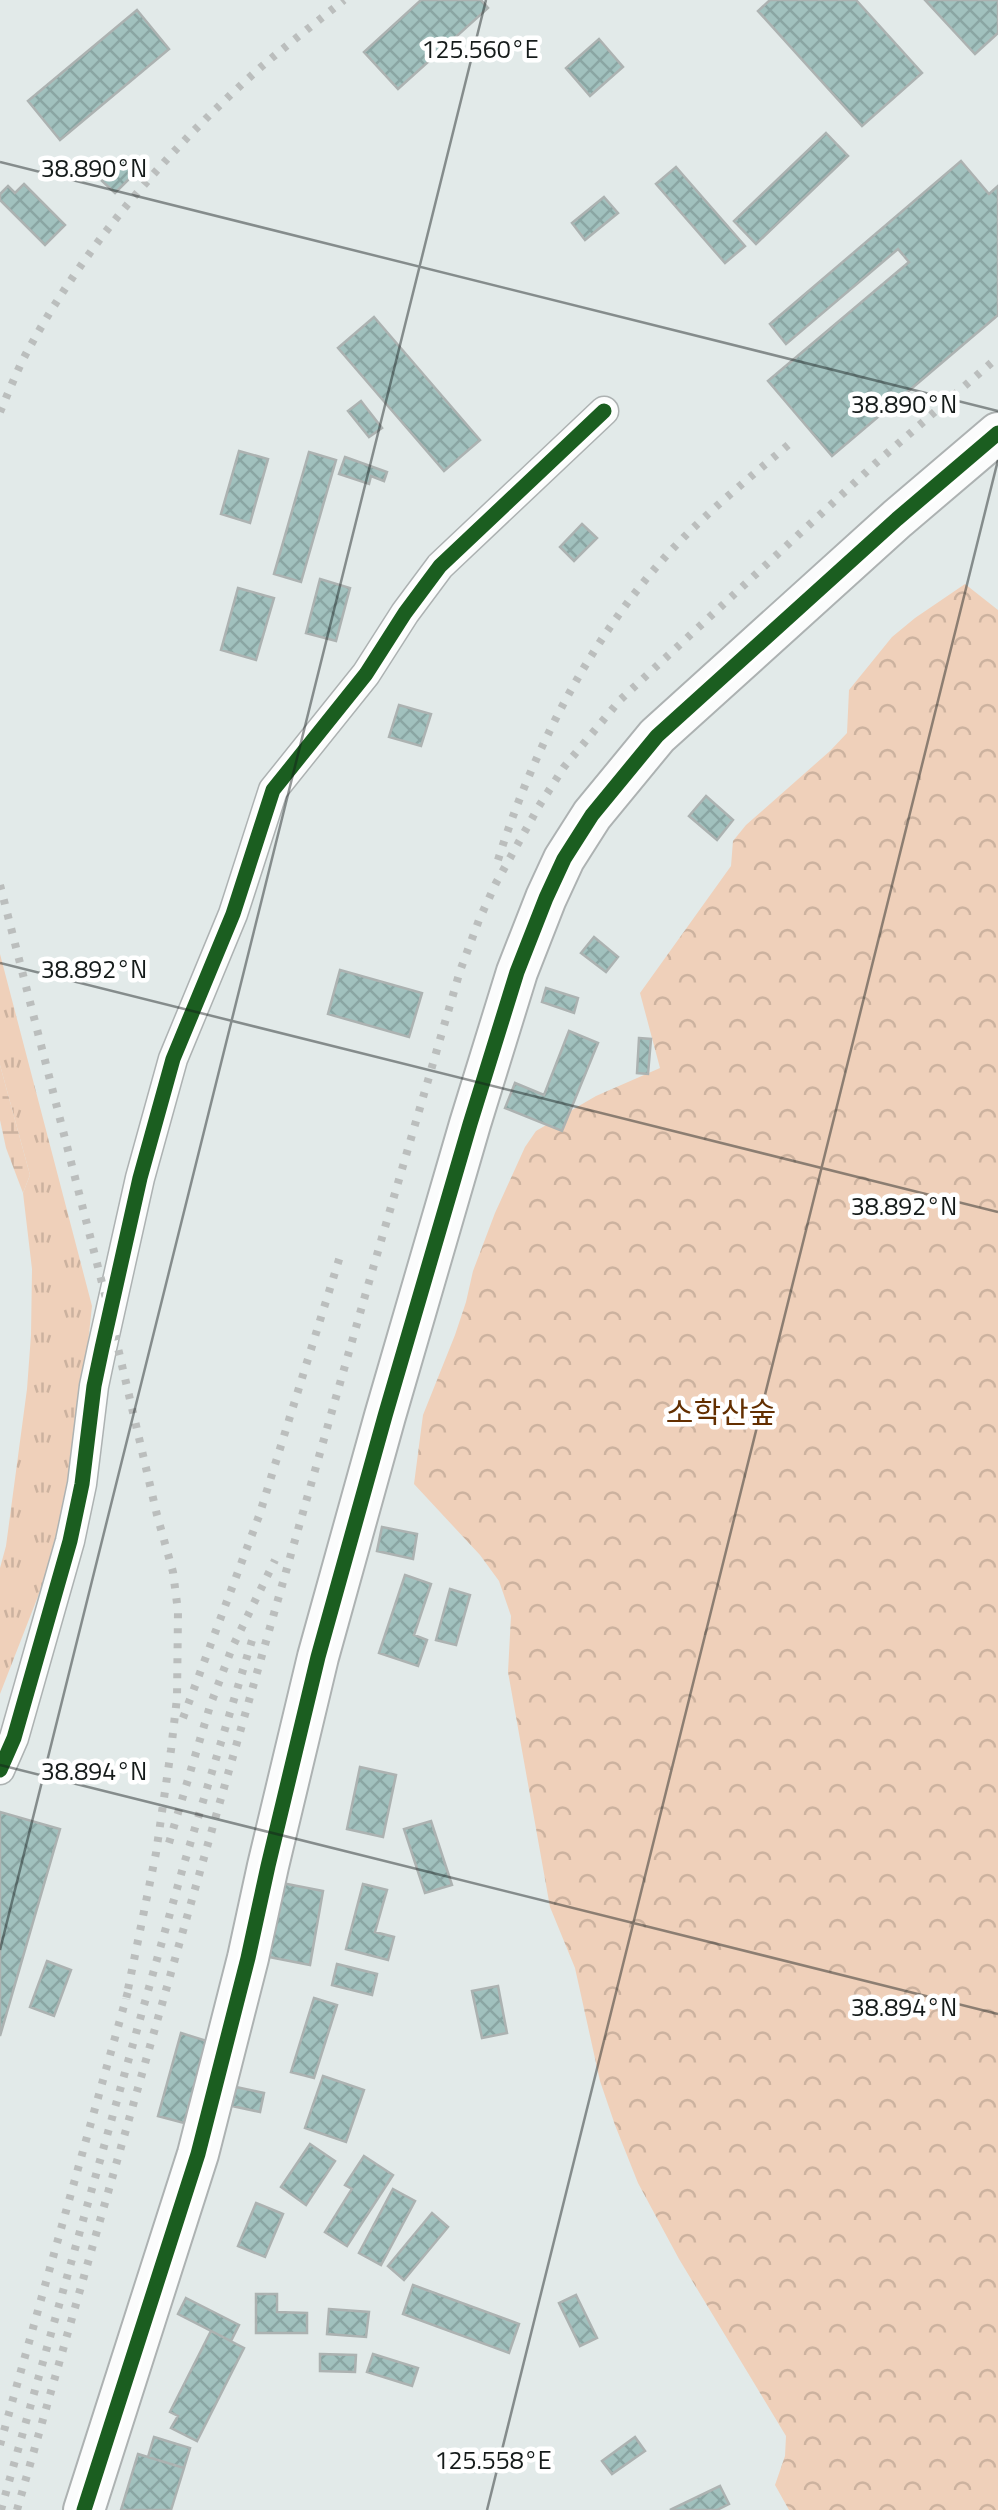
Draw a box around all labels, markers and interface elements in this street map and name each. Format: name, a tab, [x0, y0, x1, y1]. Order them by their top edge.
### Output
text: 125.560°E	[421, 30, 539, 68]
text: 38.890°N	[41, 149, 147, 187]
text: 38.890°N	[851, 385, 957, 423]
text: 38.892°N	[41, 950, 147, 988]
text: 38.892°N	[851, 1187, 957, 1225]
park label: 소학산숲	[666, 1389, 776, 1435]
text: 38.894°N	[41, 1752, 147, 1790]
text: 38.894°N	[851, 1988, 957, 2026]
text: 125.558°E	[434, 2441, 552, 2479]

